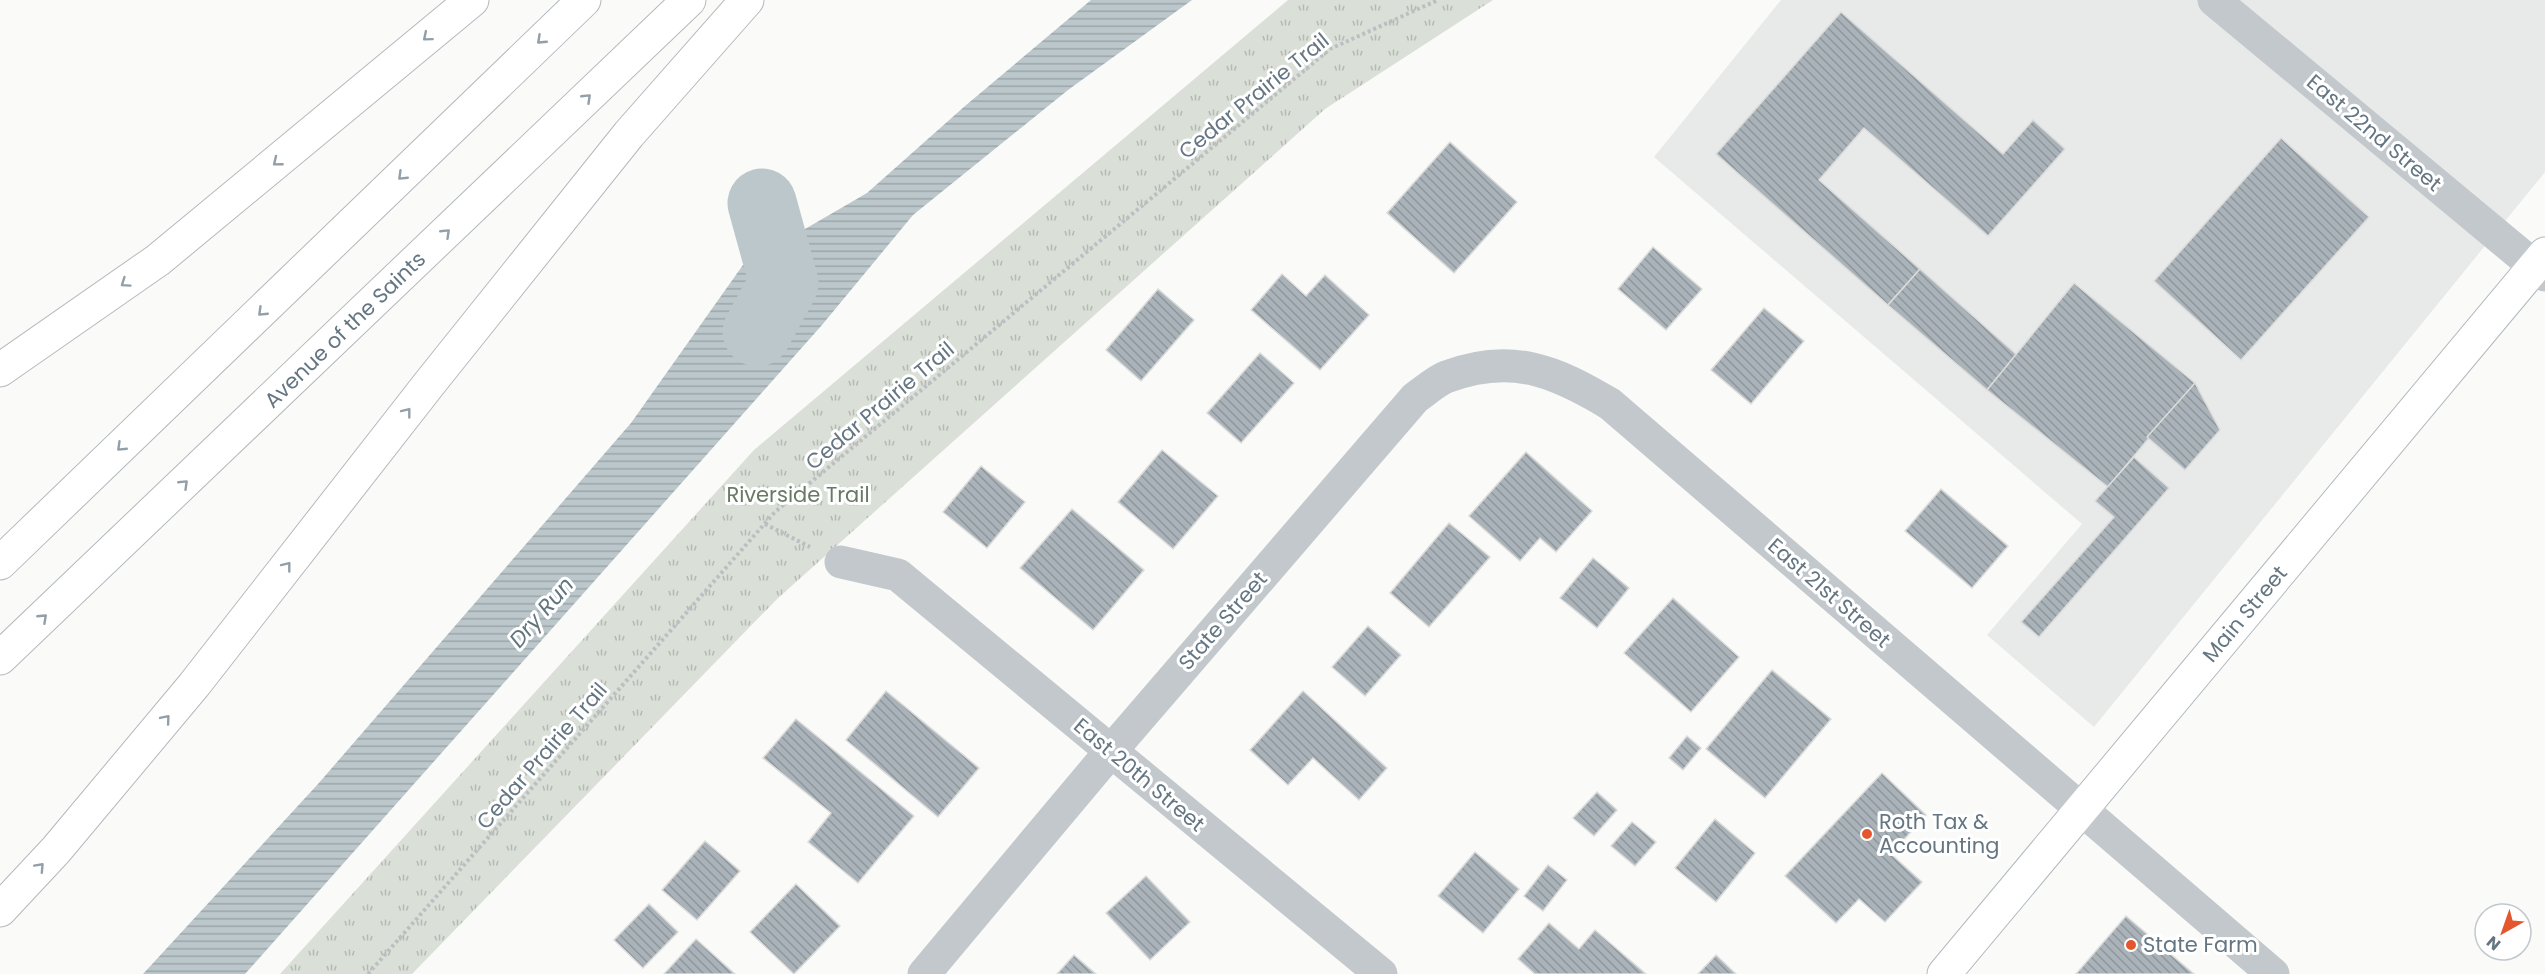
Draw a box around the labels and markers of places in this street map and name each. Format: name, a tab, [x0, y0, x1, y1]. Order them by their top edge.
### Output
place label: Roth Tax & Accounting	[1879, 807, 1999, 860]
marker: Roth Tax & Accounting	[1860, 827, 1874, 841]
place label: State Farm	[2143, 930, 2258, 959]
marker: State Farm	[2124, 938, 2138, 952]

